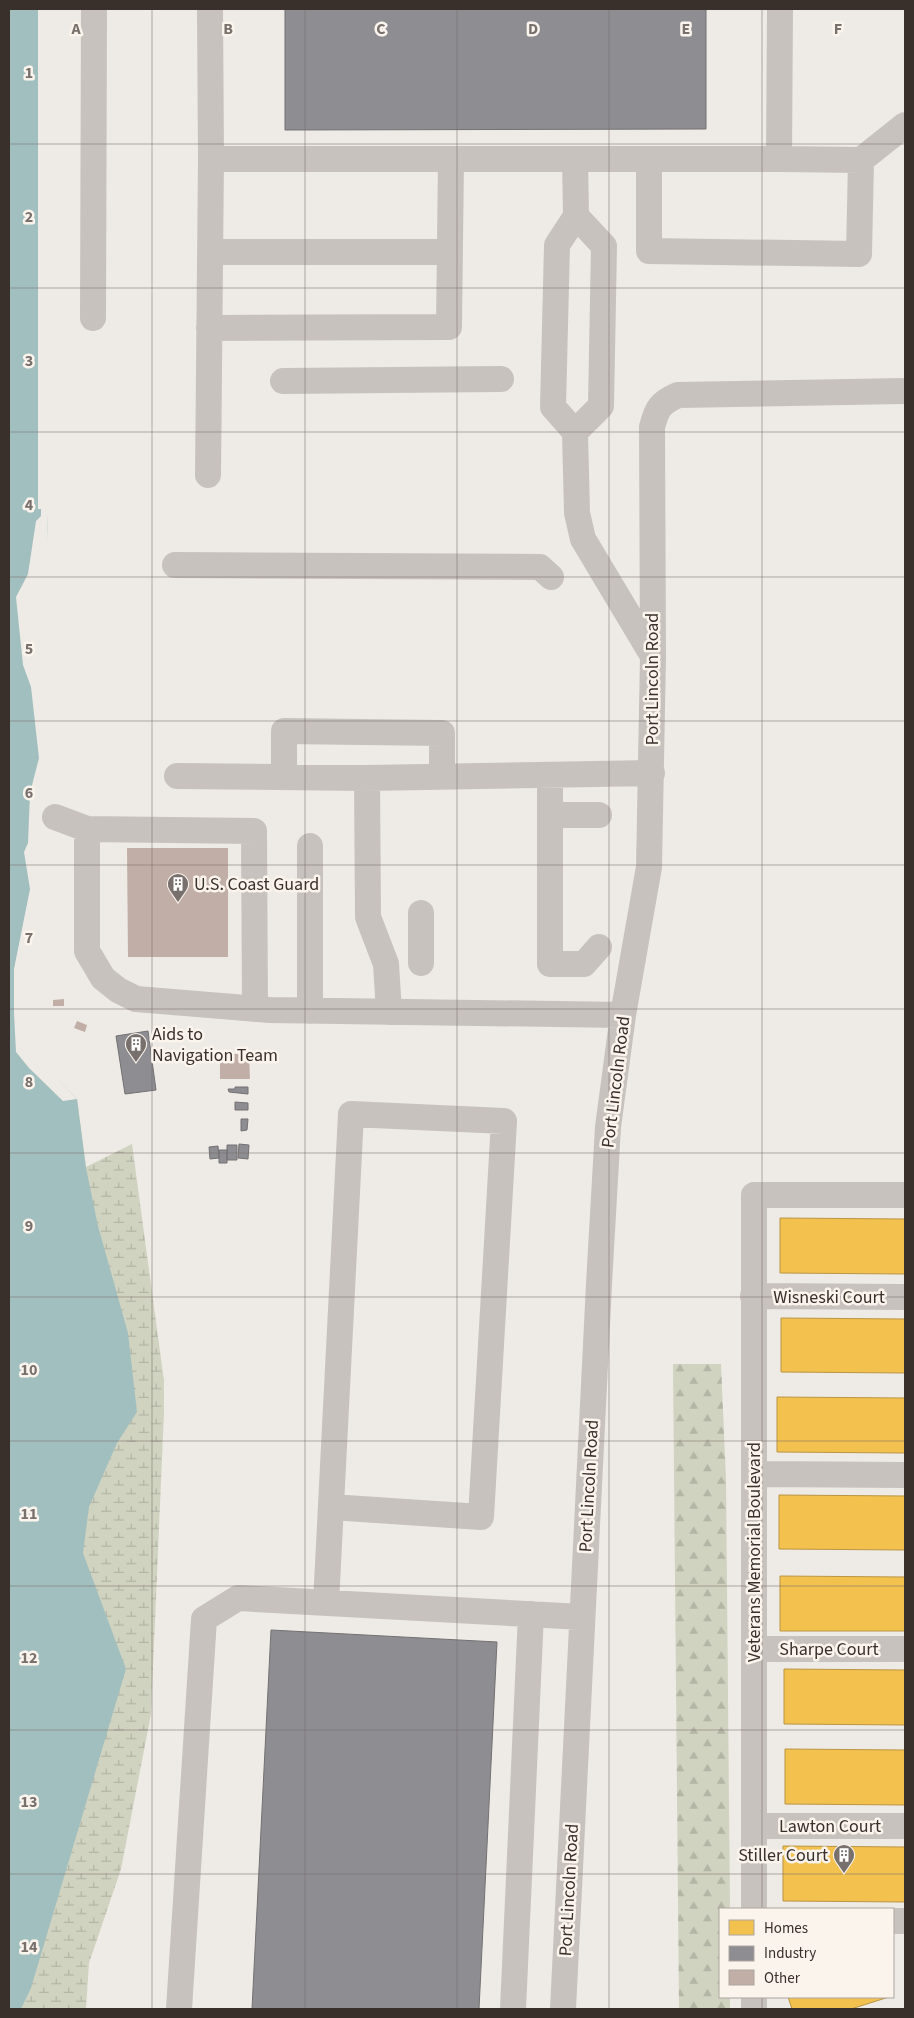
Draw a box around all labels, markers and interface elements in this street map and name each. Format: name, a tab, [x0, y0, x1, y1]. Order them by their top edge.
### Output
text: A	[70, 18, 81, 40]
text: B	[223, 18, 233, 40]
text: C	[376, 18, 386, 40]
text: D	[528, 18, 538, 40]
text: E	[682, 18, 690, 40]
text: F	[834, 18, 842, 40]
text: 1	[25, 62, 33, 84]
text: 2	[25, 206, 33, 228]
text: 3	[25, 350, 33, 372]
text: 4	[25, 494, 34, 516]
street label: Port Lincoln Road	[640, 613, 665, 745]
text: 5	[25, 638, 33, 660]
text: 6	[25, 782, 33, 804]
building icon: U.S. Coast Guard	[166, 872, 190, 903]
place label: U.S. Coast Guard	[194, 872, 319, 897]
text: 7	[25, 927, 33, 949]
street label: Port Lincoln Road	[596, 1015, 636, 1149]
place label: Aids to Navigation Team	[152, 1022, 278, 1068]
building icon: Aids to Navigation Team	[124, 1032, 148, 1063]
text: 8	[25, 1071, 33, 1093]
text: 9	[25, 1215, 33, 1237]
street label: Wisneski Court	[773, 1285, 885, 1310]
text: 10	[21, 1359, 37, 1381]
street label: Port Lincoln Road	[573, 1419, 605, 1553]
street label: Veterans Memorial Boulevard	[742, 1442, 767, 1662]
text: 11	[21, 1503, 37, 1525]
street label: Sharpe Court	[779, 1637, 879, 1662]
text: 12	[21, 1647, 37, 1669]
text: 13	[21, 1791, 37, 1813]
street label: Lawton Court	[779, 1814, 881, 1839]
street label: Port Lincoln Road	[553, 1823, 585, 1957]
place label: Stiller Court	[738, 1843, 828, 1868]
building icon: Stiller Court	[832, 1843, 856, 1874]
legend	[719, 1908, 894, 1998]
text: Homes	[764, 1918, 808, 1939]
text: 14	[21, 1936, 38, 1958]
text: Industry	[764, 1943, 816, 1964]
text: Other	[764, 1968, 801, 1989]

